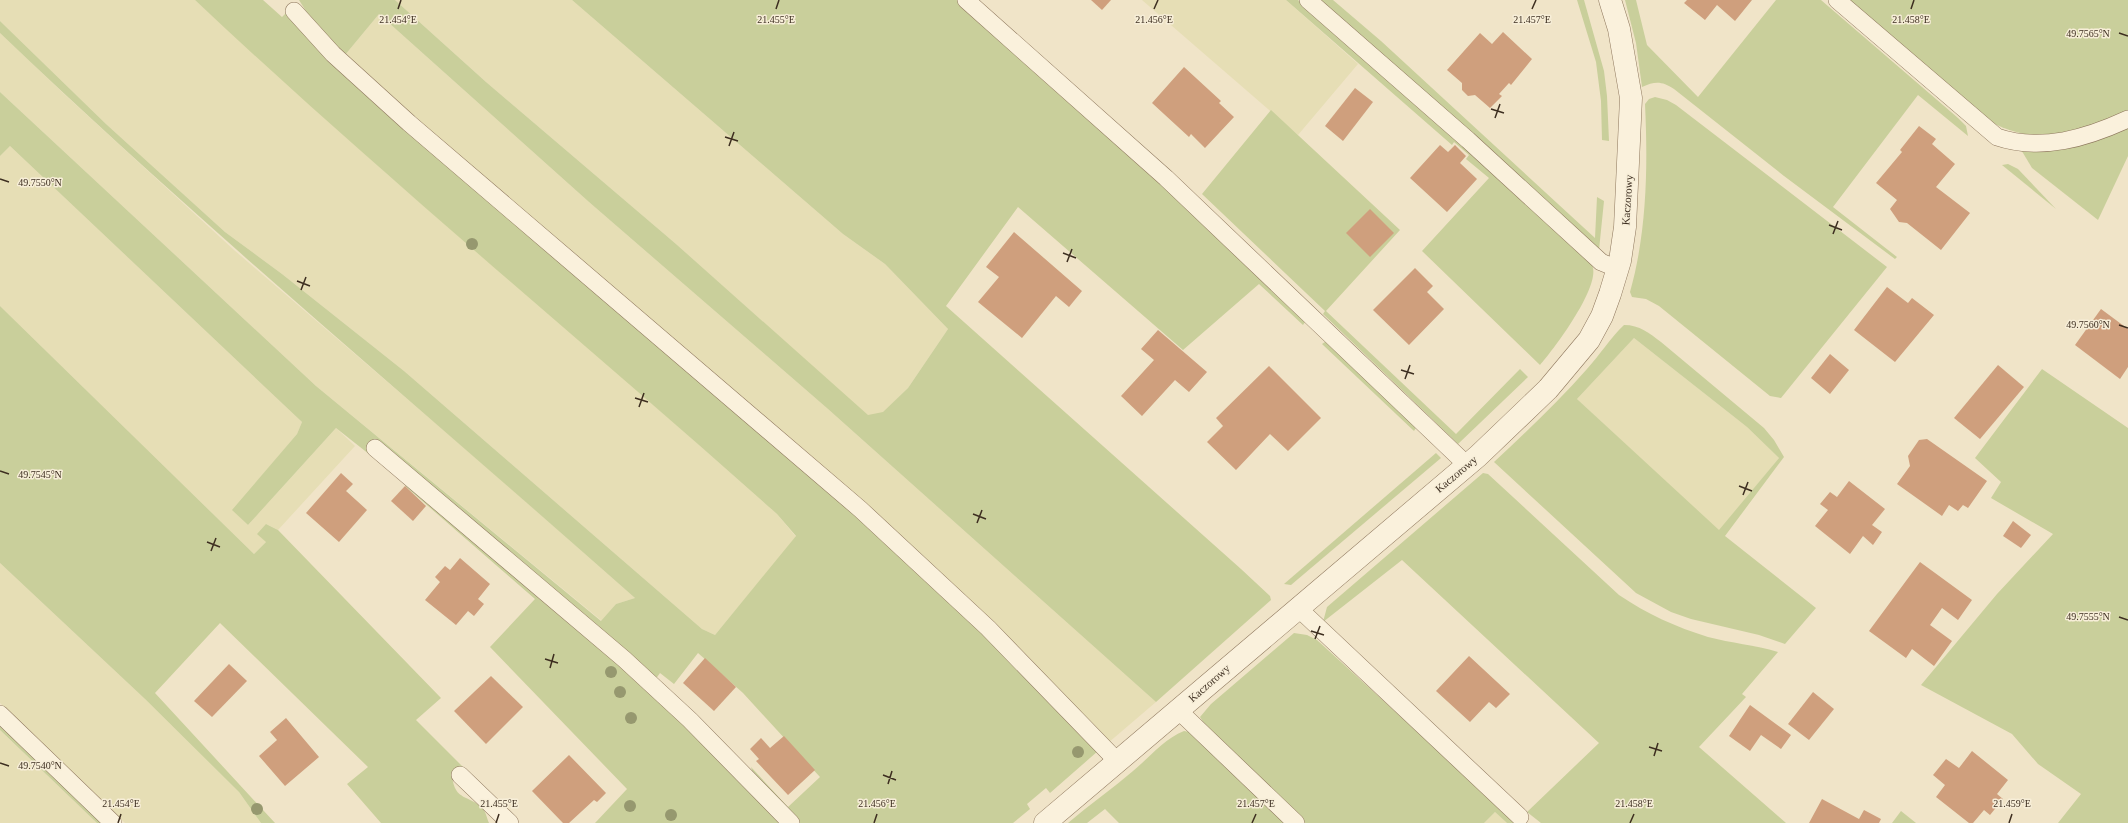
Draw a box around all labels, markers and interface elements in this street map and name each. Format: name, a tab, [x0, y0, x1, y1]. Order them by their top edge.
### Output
text: 21.454°E	[379, 14, 417, 25]
text: 21.455°E	[757, 14, 795, 25]
text: 21.456°E	[1135, 14, 1173, 25]
text: 21.457°E	[1513, 14, 1551, 25]
text: 21.458°E	[1892, 14, 1930, 25]
text: 49.7565°N	[2066, 28, 2110, 39]
street label: Kaczorowy	[1619, 174, 1635, 226]
text: 49.7550°N	[18, 177, 62, 188]
text: 49.7560°N	[2066, 319, 2110, 330]
street label: Kaczorowy	[1433, 453, 1480, 495]
text: 49.7545°N	[18, 469, 62, 480]
text: 49.7555°N	[2066, 611, 2110, 622]
street label: Kaczorowy	[1186, 662, 1232, 704]
text: 49.7540°N	[18, 760, 62, 771]
text: 21.454°E	[102, 798, 140, 809]
text: 21.455°E	[480, 798, 518, 809]
text: 21.456°E	[858, 798, 896, 809]
text: 21.457°E	[1237, 798, 1275, 809]
text: 21.458°E	[1615, 798, 1653, 809]
text: 21.459°E	[1993, 798, 2031, 809]

